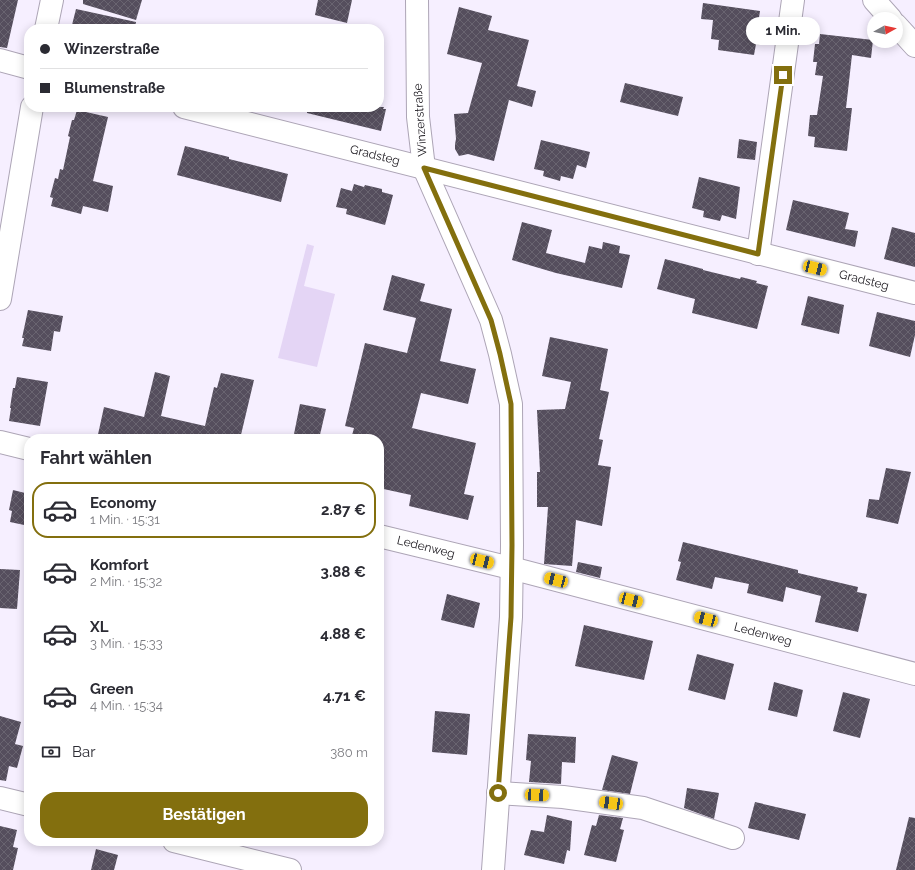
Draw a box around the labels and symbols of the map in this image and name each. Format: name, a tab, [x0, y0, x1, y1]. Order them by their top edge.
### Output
north arrow	[867, 12, 903, 48]
callout: 1 Min.	[746, 17, 820, 45]
route end	[774, 66, 792, 84]
street label: Winzerstraße	[410, 83, 430, 157]
street label: Gradsteg	[349, 142, 401, 168]
car	[802, 259, 828, 277]
street label: Gradsteg	[838, 267, 890, 293]
street label: Ledenweg	[396, 533, 456, 561]
car	[469, 552, 495, 570]
car	[543, 571, 569, 589]
car	[618, 591, 644, 609]
car	[693, 610, 719, 628]
street label: Ledenweg	[733, 620, 793, 648]
route start	[489, 784, 507, 802]
car	[525, 788, 549, 802]
car	[598, 795, 624, 811]

